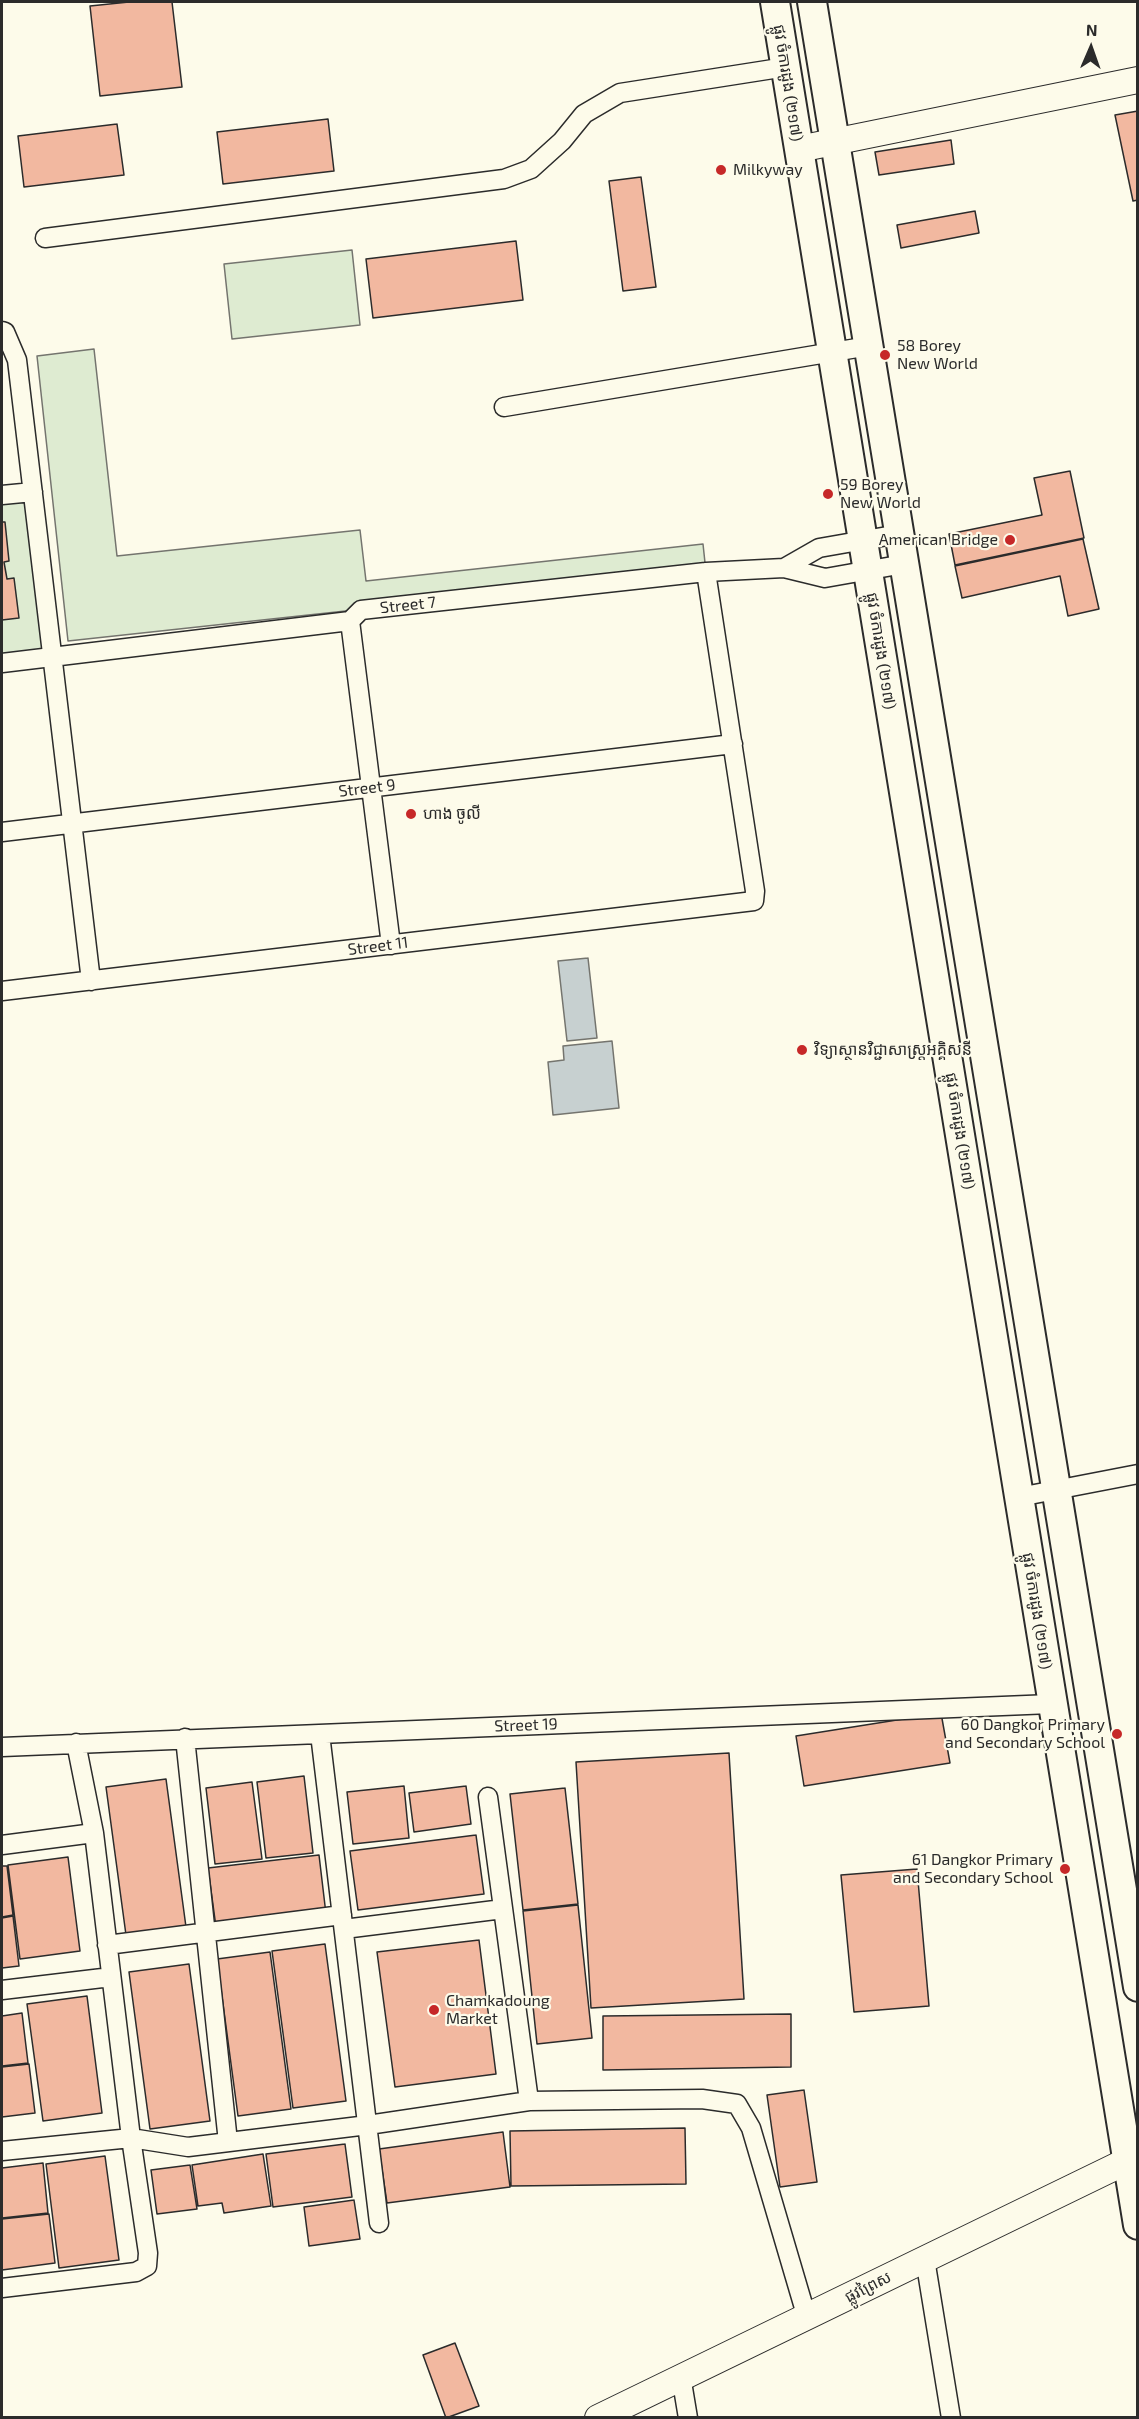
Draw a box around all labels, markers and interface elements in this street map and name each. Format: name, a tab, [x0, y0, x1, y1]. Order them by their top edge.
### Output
north arrow	[1061, 18, 1121, 78]
text: N	[1086, 20, 1098, 39]
street label: ផ្លូវ ចំការដូង (២១៧)	[769, 23, 807, 143]
place label: Milkyway	[733, 160, 803, 180]
marker: Milkyway	[714, 163, 728, 177]
place label: 58 Borey New World	[897, 336, 978, 374]
marker: 58 Borey New World	[878, 348, 892, 362]
place label: 59 Borey New World	[840, 475, 921, 513]
marker: 59 Borey New World	[821, 487, 835, 501]
place label: American Bridge	[879, 530, 998, 550]
marker: American Bridge	[1003, 533, 1017, 547]
street label: ផ្លូវ ចំការដូង (២១៧)	[862, 591, 900, 711]
street label: Street 7	[379, 593, 437, 617]
street label: Street 9	[337, 775, 397, 801]
place label: ហាង ចូលី	[423, 804, 481, 824]
marker: ហាង ចូលី	[404, 807, 418, 821]
street label: Street 11	[347, 933, 409, 959]
place label: វិទ្យាស្ថានវិជ្ជាសាស្រ្តអគ្គិសនី	[814, 1040, 972, 1060]
marker: វិទ្យាស្ថានវិជ្ជាសាស្រ្តអគ្គិសនី	[795, 1043, 809, 1057]
street label: ផ្លូវ ចំការដូង (២១៧)	[941, 1071, 979, 1191]
street label: ផ្លូវ ចំការដូង (២១៧)	[1018, 1551, 1056, 1671]
street label: Street 19	[494, 1714, 558, 1736]
place label: 60 Dangkor Primary and Secondary School	[945, 1715, 1105, 1753]
marker: 60 Dangkor Primary and Secondary School	[1110, 1727, 1124, 1741]
place label: 61 Dangkor Primary and Secondary School	[893, 1850, 1053, 1888]
marker: 61 Dangkor Primary and Secondary School	[1058, 1862, 1072, 1876]
place label: Chamkadoung Market	[446, 1991, 550, 2029]
marker: Chamkadoung Market	[427, 2003, 441, 2017]
street label: ផ្លូវព្រៃស	[842, 2267, 894, 2307]

